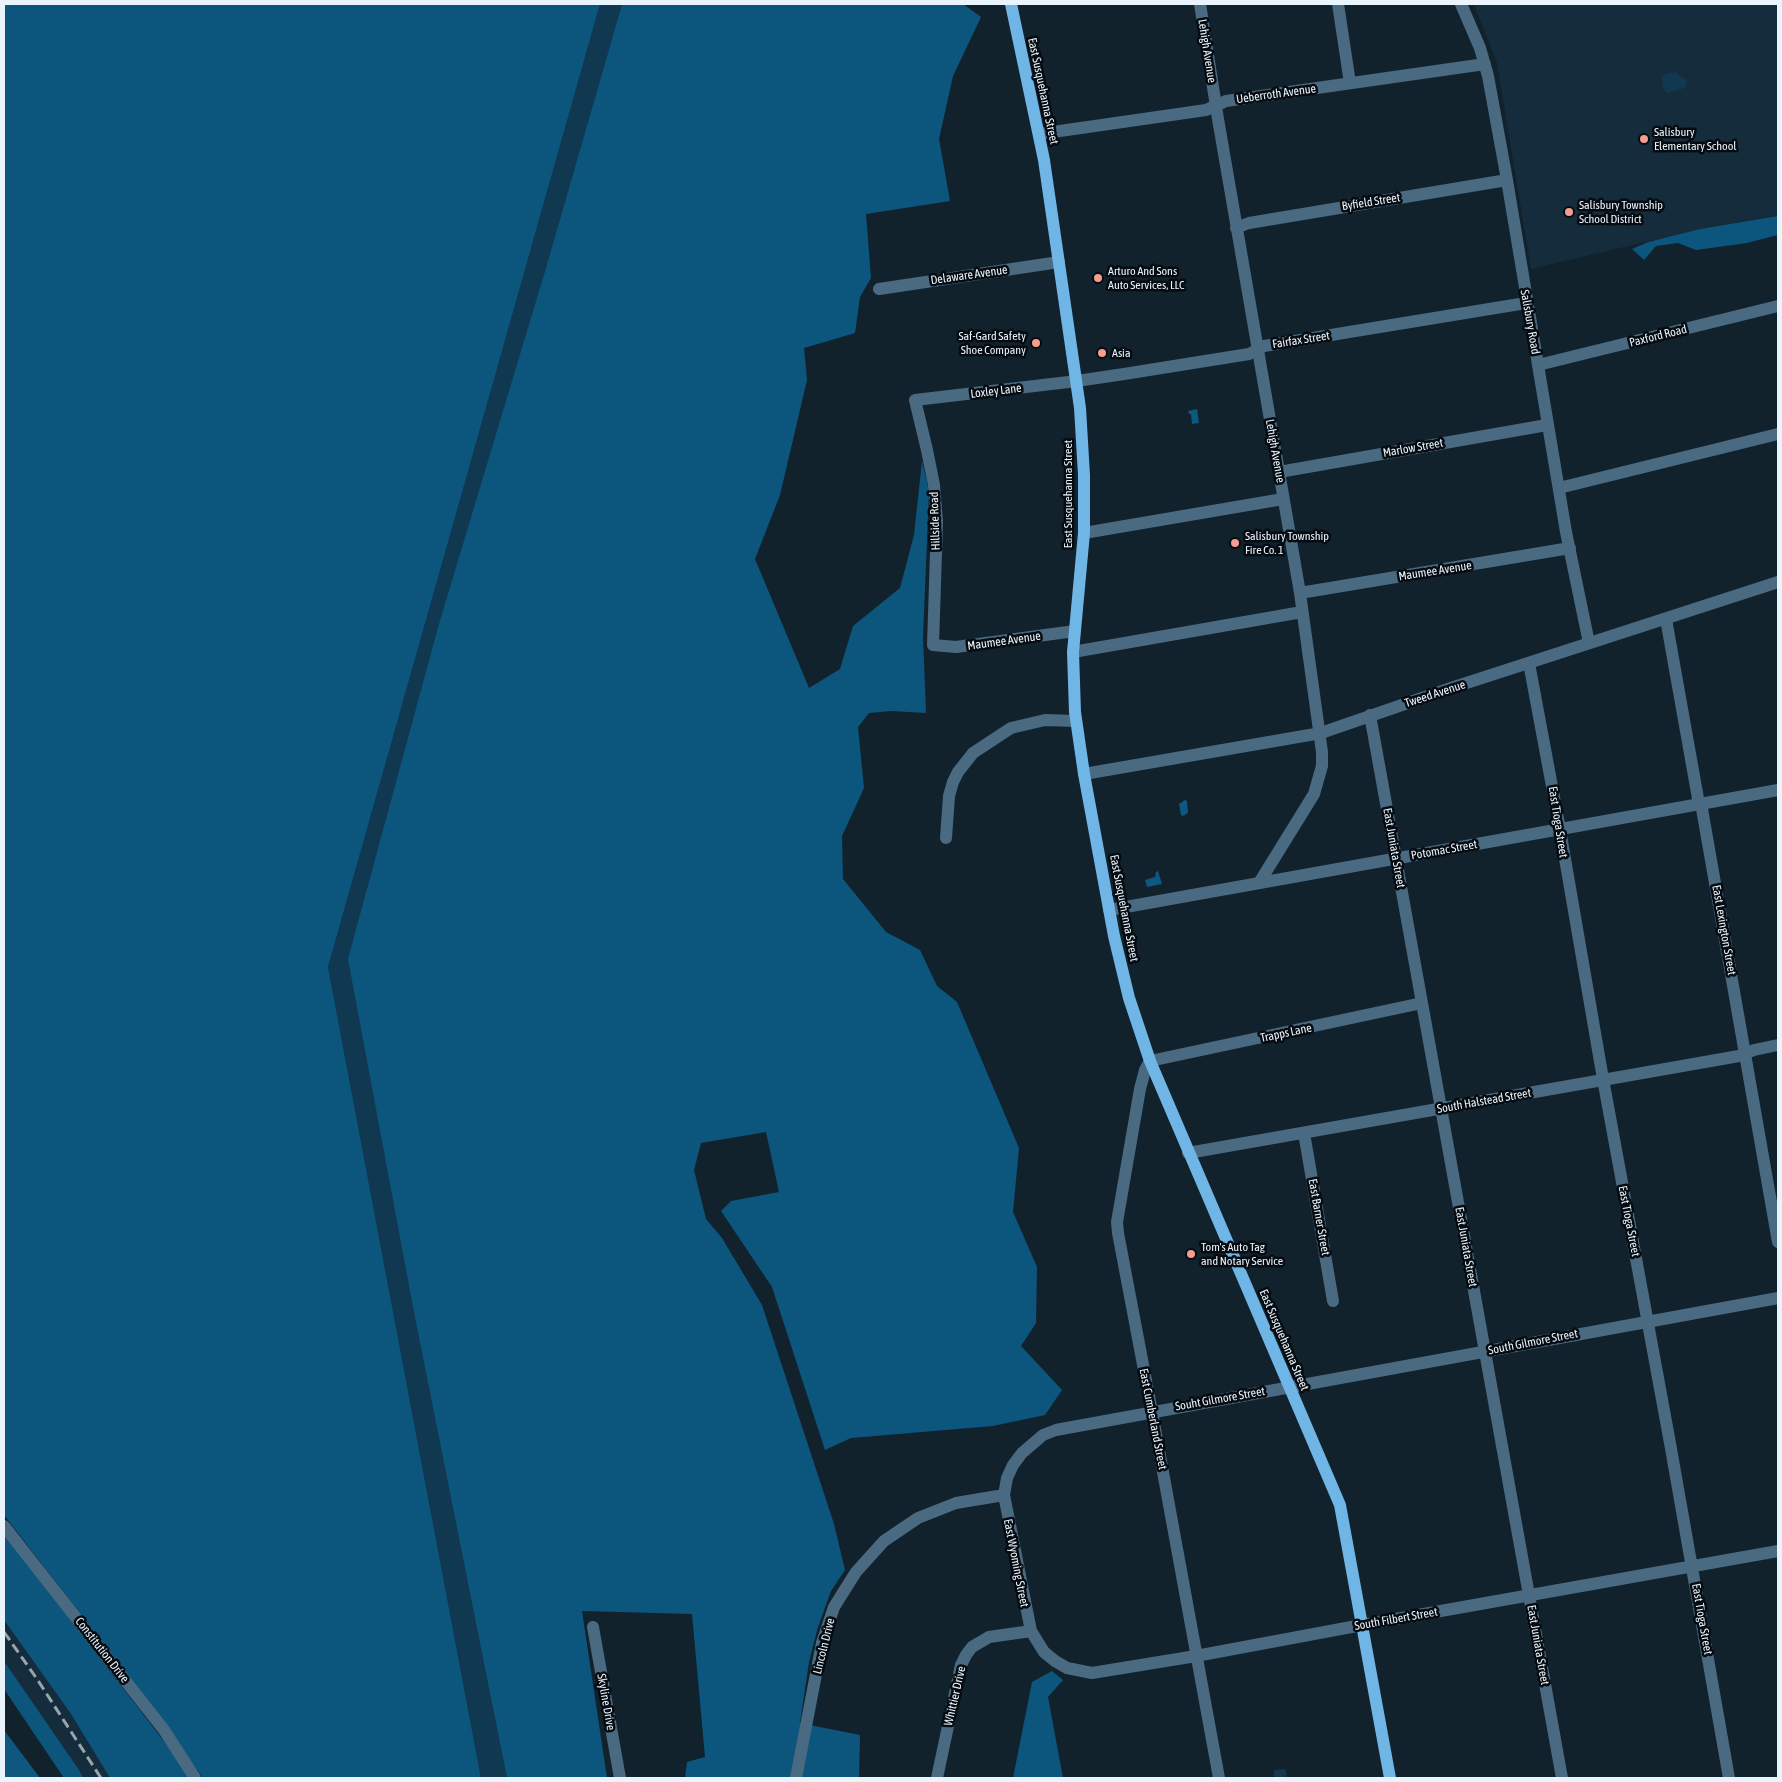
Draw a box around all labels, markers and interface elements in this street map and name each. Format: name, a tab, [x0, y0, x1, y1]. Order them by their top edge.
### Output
street label: Lehigh Avenue	[1195, 18, 1219, 84]
street label: East Susquehanna Street	[1025, 36, 1061, 146]
street label: Ueberroth Avenue	[1235, 81, 1317, 107]
place label: Salisbury Elementary School	[1654, 125, 1736, 153]
marker: Salisbury Elementary School	[1638, 133, 1650, 145]
street label: Byfield Street	[1341, 190, 1401, 214]
place label: Salisbury Township School District	[1579, 198, 1663, 226]
marker: Salisbury Township School District	[1563, 206, 1575, 218]
street label: Delaware Avenue	[930, 262, 1008, 288]
place label: Arturo And Sons Auto Services, LLC	[1108, 264, 1184, 292]
marker: Arturo And Sons Auto Services, LLC	[1092, 272, 1104, 284]
street label: Salisbury Road	[1517, 289, 1543, 355]
street label: Paxford Road	[1628, 322, 1688, 350]
street label: Fairfax Street	[1271, 328, 1331, 352]
place label: Saf-Gard Safety Shoe Company	[958, 329, 1026, 357]
marker: Saf-Gard Safety Shoe Company	[1030, 337, 1042, 349]
place label: Asia	[1112, 346, 1130, 360]
marker: Asia	[1096, 347, 1108, 359]
street label: Loxley Lane	[970, 381, 1022, 401]
street label: Lehigh Avenue	[1262, 418, 1288, 484]
street label: Marlow Street	[1382, 436, 1444, 460]
street label: East Susquehanna Street	[1061, 440, 1075, 548]
street label: Hillside Road	[927, 491, 943, 551]
place label: Salisbury Township Fire Co. 1	[1245, 529, 1329, 557]
marker: Salisbury Township Fire Co. 1	[1229, 537, 1241, 549]
street label: Maumee Avenue	[1397, 558, 1473, 584]
street label: Maumee Avenue	[966, 629, 1042, 653]
street label: Tweed Avenue	[1403, 677, 1467, 711]
street label: East Tioga Street	[1545, 785, 1571, 859]
street label: East Juniata Street	[1380, 807, 1408, 889]
street label: Potomac Street	[1410, 837, 1478, 863]
street label: East Susquehanna Street	[1107, 853, 1141, 963]
street label: East Lexington Street	[1709, 884, 1739, 976]
street label: Trapps Lane	[1259, 1021, 1313, 1045]
street label: South Halstead Street	[1436, 1086, 1532, 1116]
street label: East Barner Street	[1305, 1178, 1333, 1256]
street label: East Tioga Street	[1615, 1184, 1643, 1258]
street label: East Juniata Street	[1452, 1206, 1480, 1288]
place label: Tom's Auto Tag and Notary Service	[1201, 1240, 1283, 1268]
marker: Tom's Auto Tag and Notary Service	[1185, 1248, 1197, 1260]
street label: East Susquehanna Street	[1256, 1287, 1312, 1393]
street label: South Gilmore Street	[1487, 1326, 1579, 1358]
street label: East Cumberland Street	[1136, 1367, 1170, 1471]
street label: Souht Gilmore Street	[1174, 1384, 1266, 1414]
street label: East Wyoming Street	[1000, 1518, 1032, 1608]
street label: East Tioga Street	[1689, 1582, 1715, 1656]
street label: East Juniata Street	[1524, 1604, 1552, 1686]
street label: South Filbert Street	[1353, 1605, 1439, 1633]
street label: Constitution Drive	[72, 1614, 132, 1686]
street label: Lincoln Drive	[810, 1616, 838, 1676]
street label: Whittier Drive	[941, 1665, 969, 1727]
street label: Skyline Drive	[594, 1672, 618, 1732]

